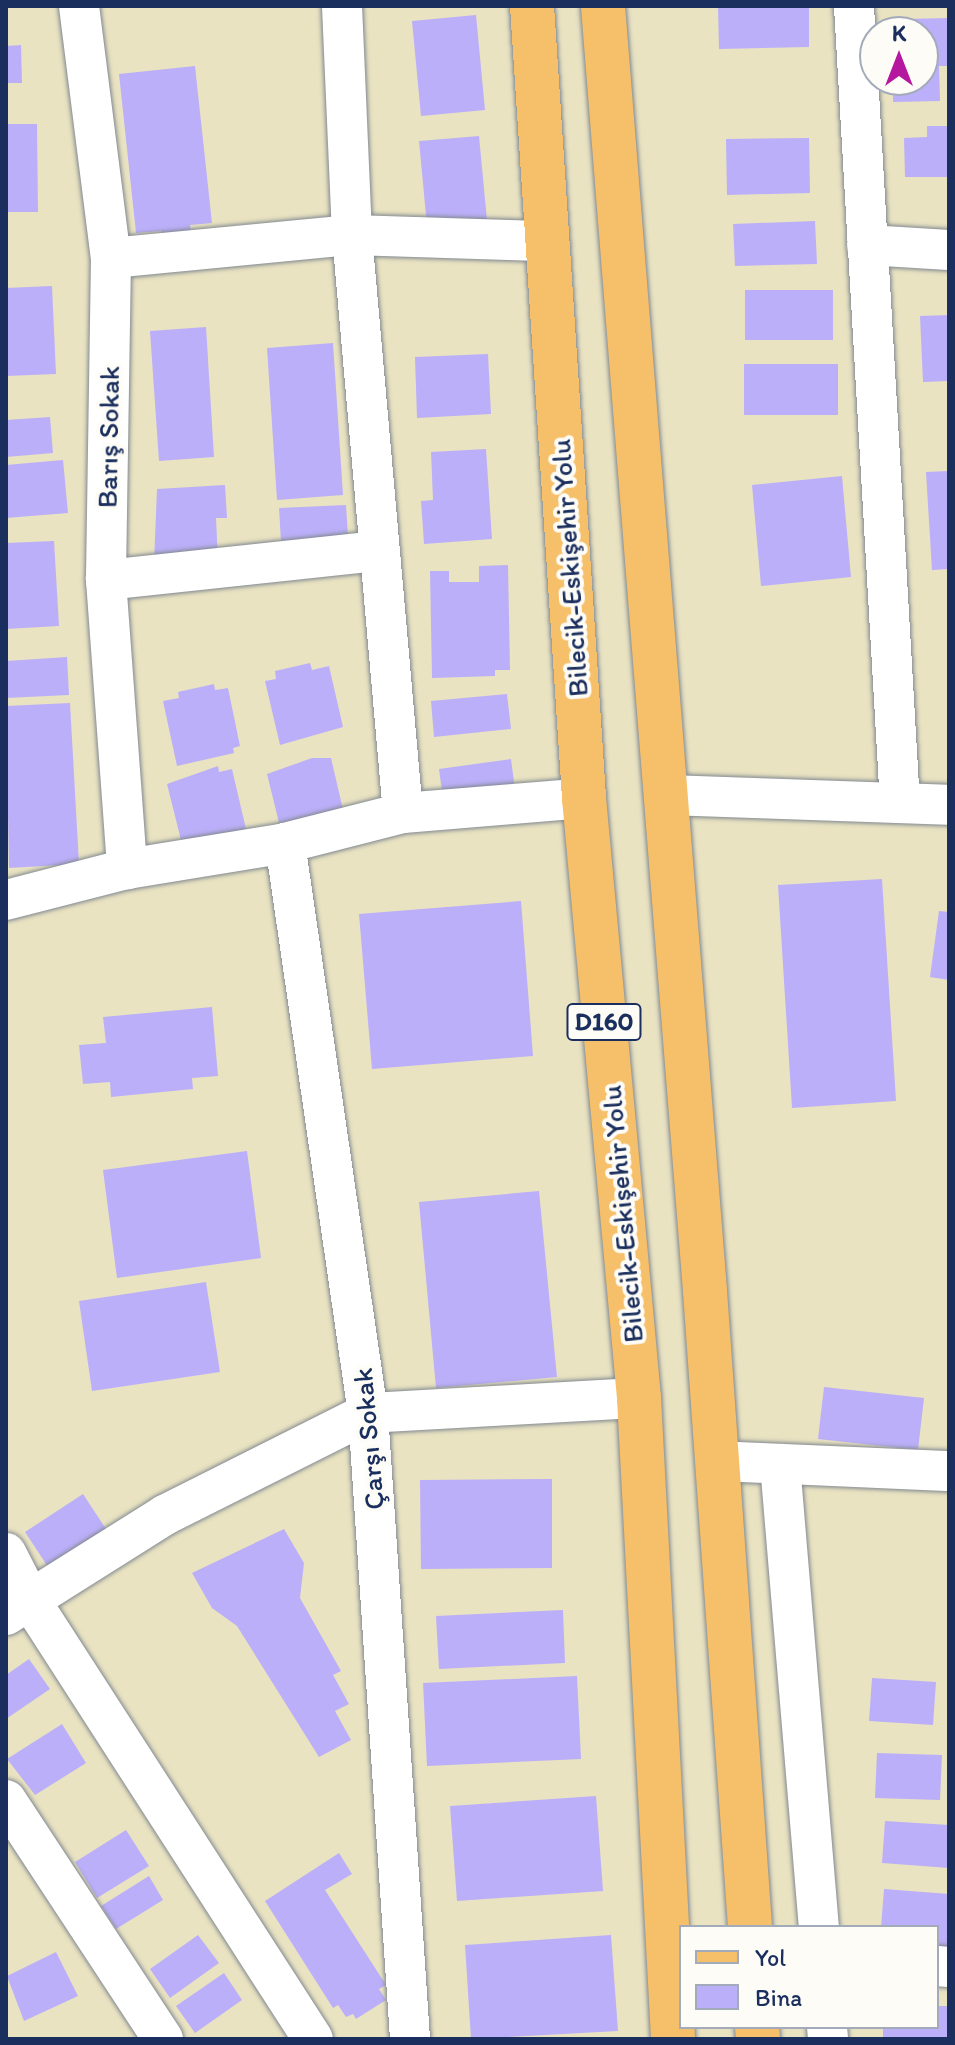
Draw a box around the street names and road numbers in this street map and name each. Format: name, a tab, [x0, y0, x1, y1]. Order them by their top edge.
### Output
street label: Barış Sokak	[90, 366, 126, 508]
street label: Bilecik-Eskişehir Yolu	[543, 438, 595, 698]
road number: D160	[566, 1000, 642, 1044]
street label: Bilecik-Eskişehir Yolu	[594, 1084, 650, 1344]
street label: Çarşı Sokak	[345, 1367, 391, 1511]

